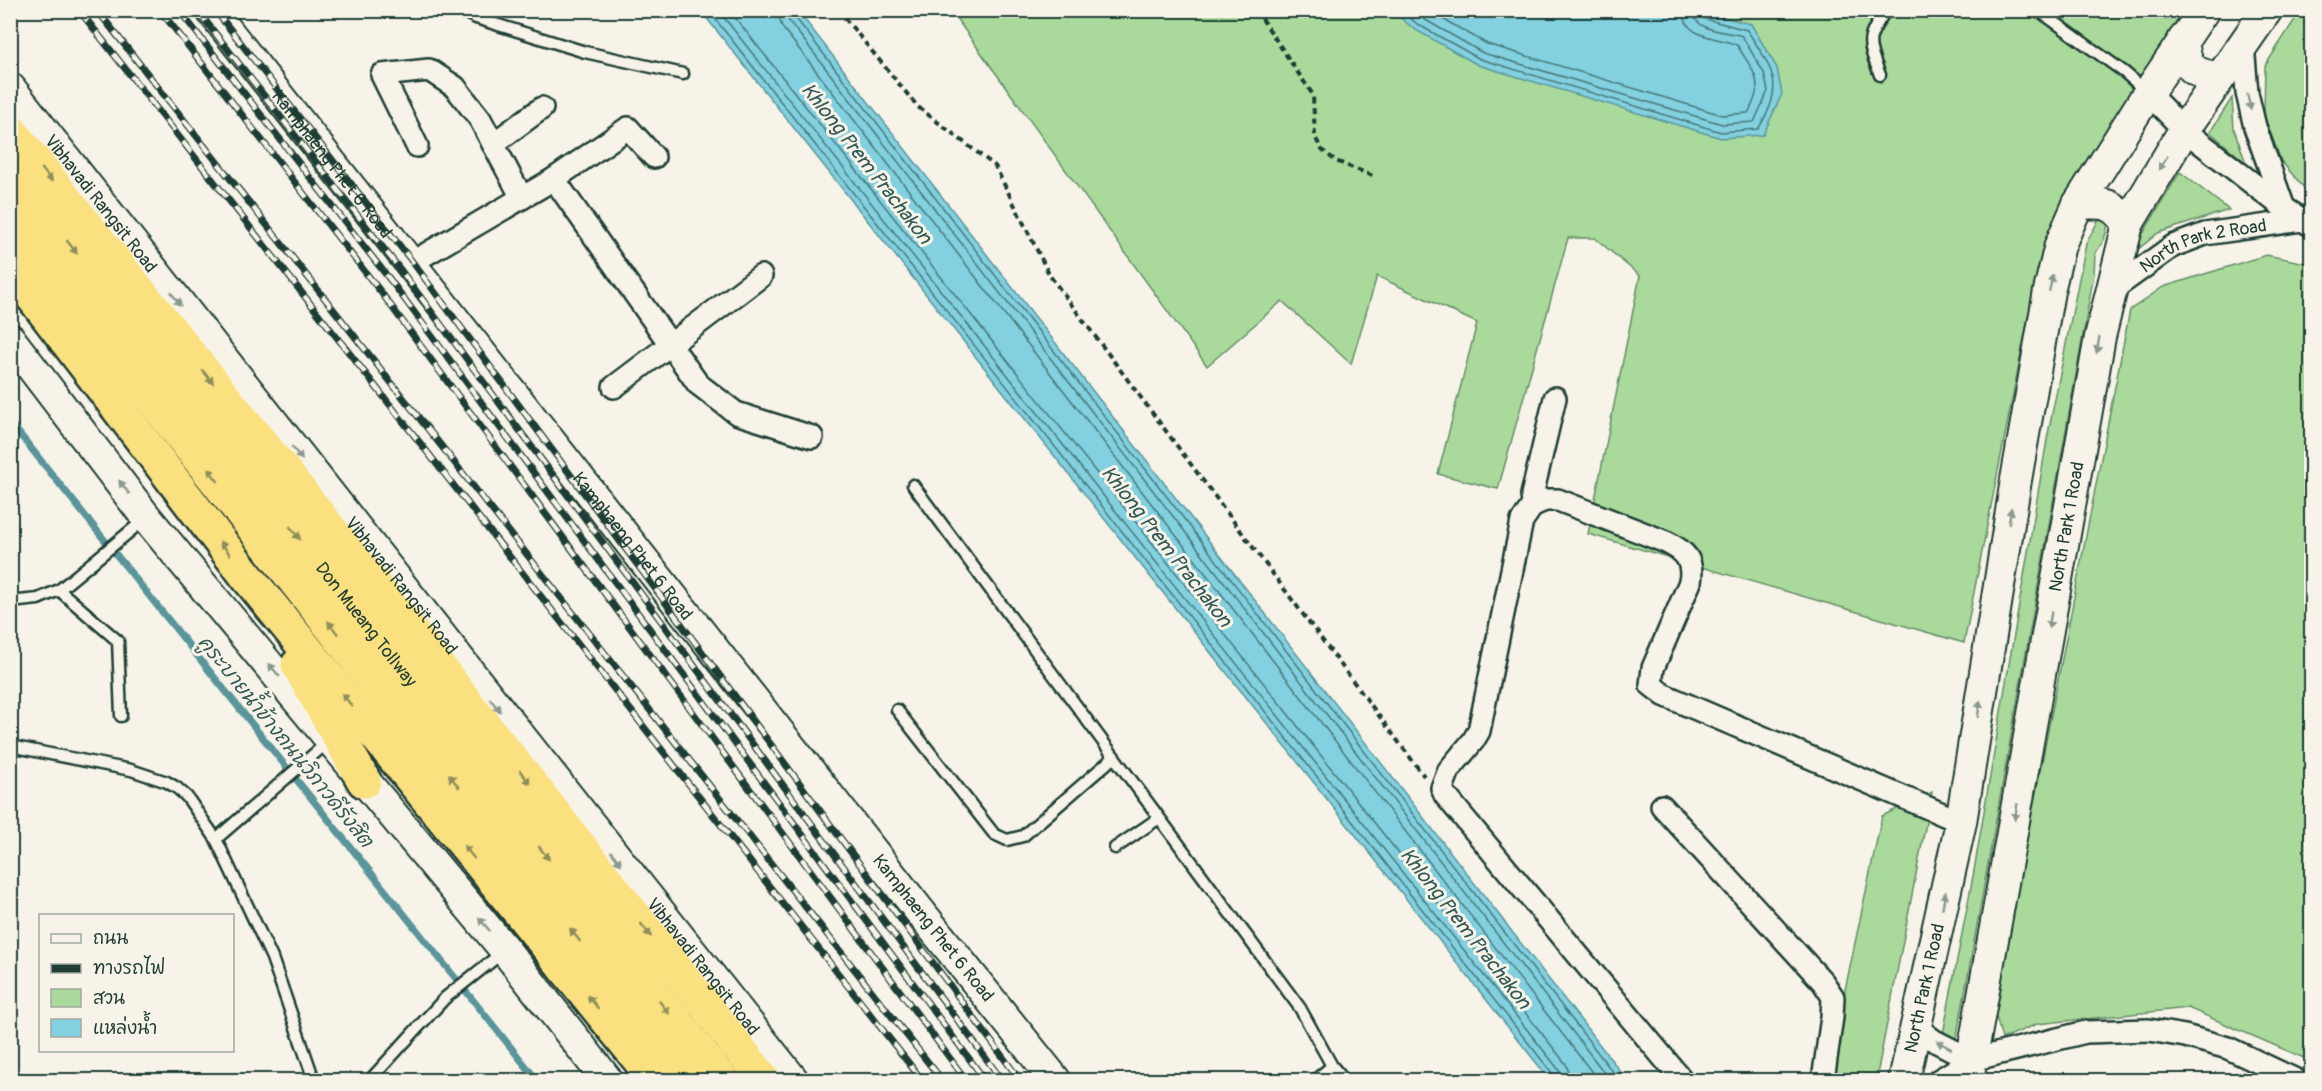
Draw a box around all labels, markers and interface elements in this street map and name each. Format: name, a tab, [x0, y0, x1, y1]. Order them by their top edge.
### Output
water label: Khlong Prem Prachakon	[796, 78, 938, 250]
street label: Kamphaeng Phet 6 Road	[266, 86, 397, 243]
one-way arrow	[2245, 93, 2255, 111]
street label: Vibhavadi Rangsit Road	[39, 130, 162, 278]
one-way arrow	[2158, 155, 2169, 171]
one-way arrow	[40, 168, 53, 183]
street label: North Park 2 Road	[2135, 214, 2268, 278]
one-way arrow	[66, 239, 79, 255]
one-way arrow	[2047, 273, 2057, 292]
one-way arrow	[170, 292, 182, 307]
one-way arrow	[2094, 336, 2103, 355]
one-way arrow	[202, 369, 215, 385]
one-way arrow	[290, 445, 302, 460]
street label: North Park 1 Road	[2044, 460, 2090, 594]
water label: Khlong Prem Prachakon	[1096, 461, 1238, 633]
one-way arrow	[206, 467, 219, 483]
street label: Kamphaeng Phet 6 Road	[567, 468, 698, 625]
one-way arrow	[118, 480, 130, 496]
one-way arrow	[2006, 506, 2015, 525]
street label: Vibhavadi Rangsit Road	[340, 512, 462, 660]
one-way arrow	[289, 526, 301, 541]
one-way arrow	[219, 540, 231, 556]
street label: Don Mueang Tollway	[310, 558, 422, 692]
one-way arrow	[2045, 610, 2054, 629]
one-way arrow	[327, 620, 340, 636]
water label: คูระบายน้ำข้างถนนวิภาวดีรังสิต	[191, 627, 384, 854]
one-way arrow	[268, 663, 281, 678]
one-way arrow	[340, 692, 353, 708]
one-way arrow	[488, 697, 501, 712]
one-way arrow	[1975, 699, 1984, 718]
one-way arrow	[518, 769, 530, 784]
one-way arrow	[448, 774, 460, 790]
one-way arrow	[2011, 802, 2020, 821]
water label: Khlong Prem Prachakon	[1395, 843, 1537, 1015]
one-way arrow	[463, 844, 476, 860]
one-way arrow	[538, 845, 550, 860]
one-way arrow	[610, 850, 623, 866]
street label: Kamphaeng Phet 6 Road	[867, 850, 999, 1007]
one-way arrow	[1940, 891, 1949, 910]
street label: Vibhavadi Rangsit Road	[641, 893, 764, 1040]
legend	[39, 914, 234, 1052]
one-way arrow	[477, 916, 490, 932]
one-way arrow	[639, 922, 652, 938]
street label: North Park 1 Road	[1899, 922, 1950, 1055]
text: ถนน	[93, 927, 128, 950]
one-way arrow	[569, 927, 581, 942]
text: ทางรถไฟ	[93, 955, 165, 980]
text: สวน	[93, 987, 125, 1010]
one-way arrow	[587, 995, 600, 1010]
one-way arrow	[658, 998, 670, 1014]
text: แหล่งน้ำ	[93, 1011, 157, 1040]
one-way arrow	[1935, 1040, 1952, 1050]

